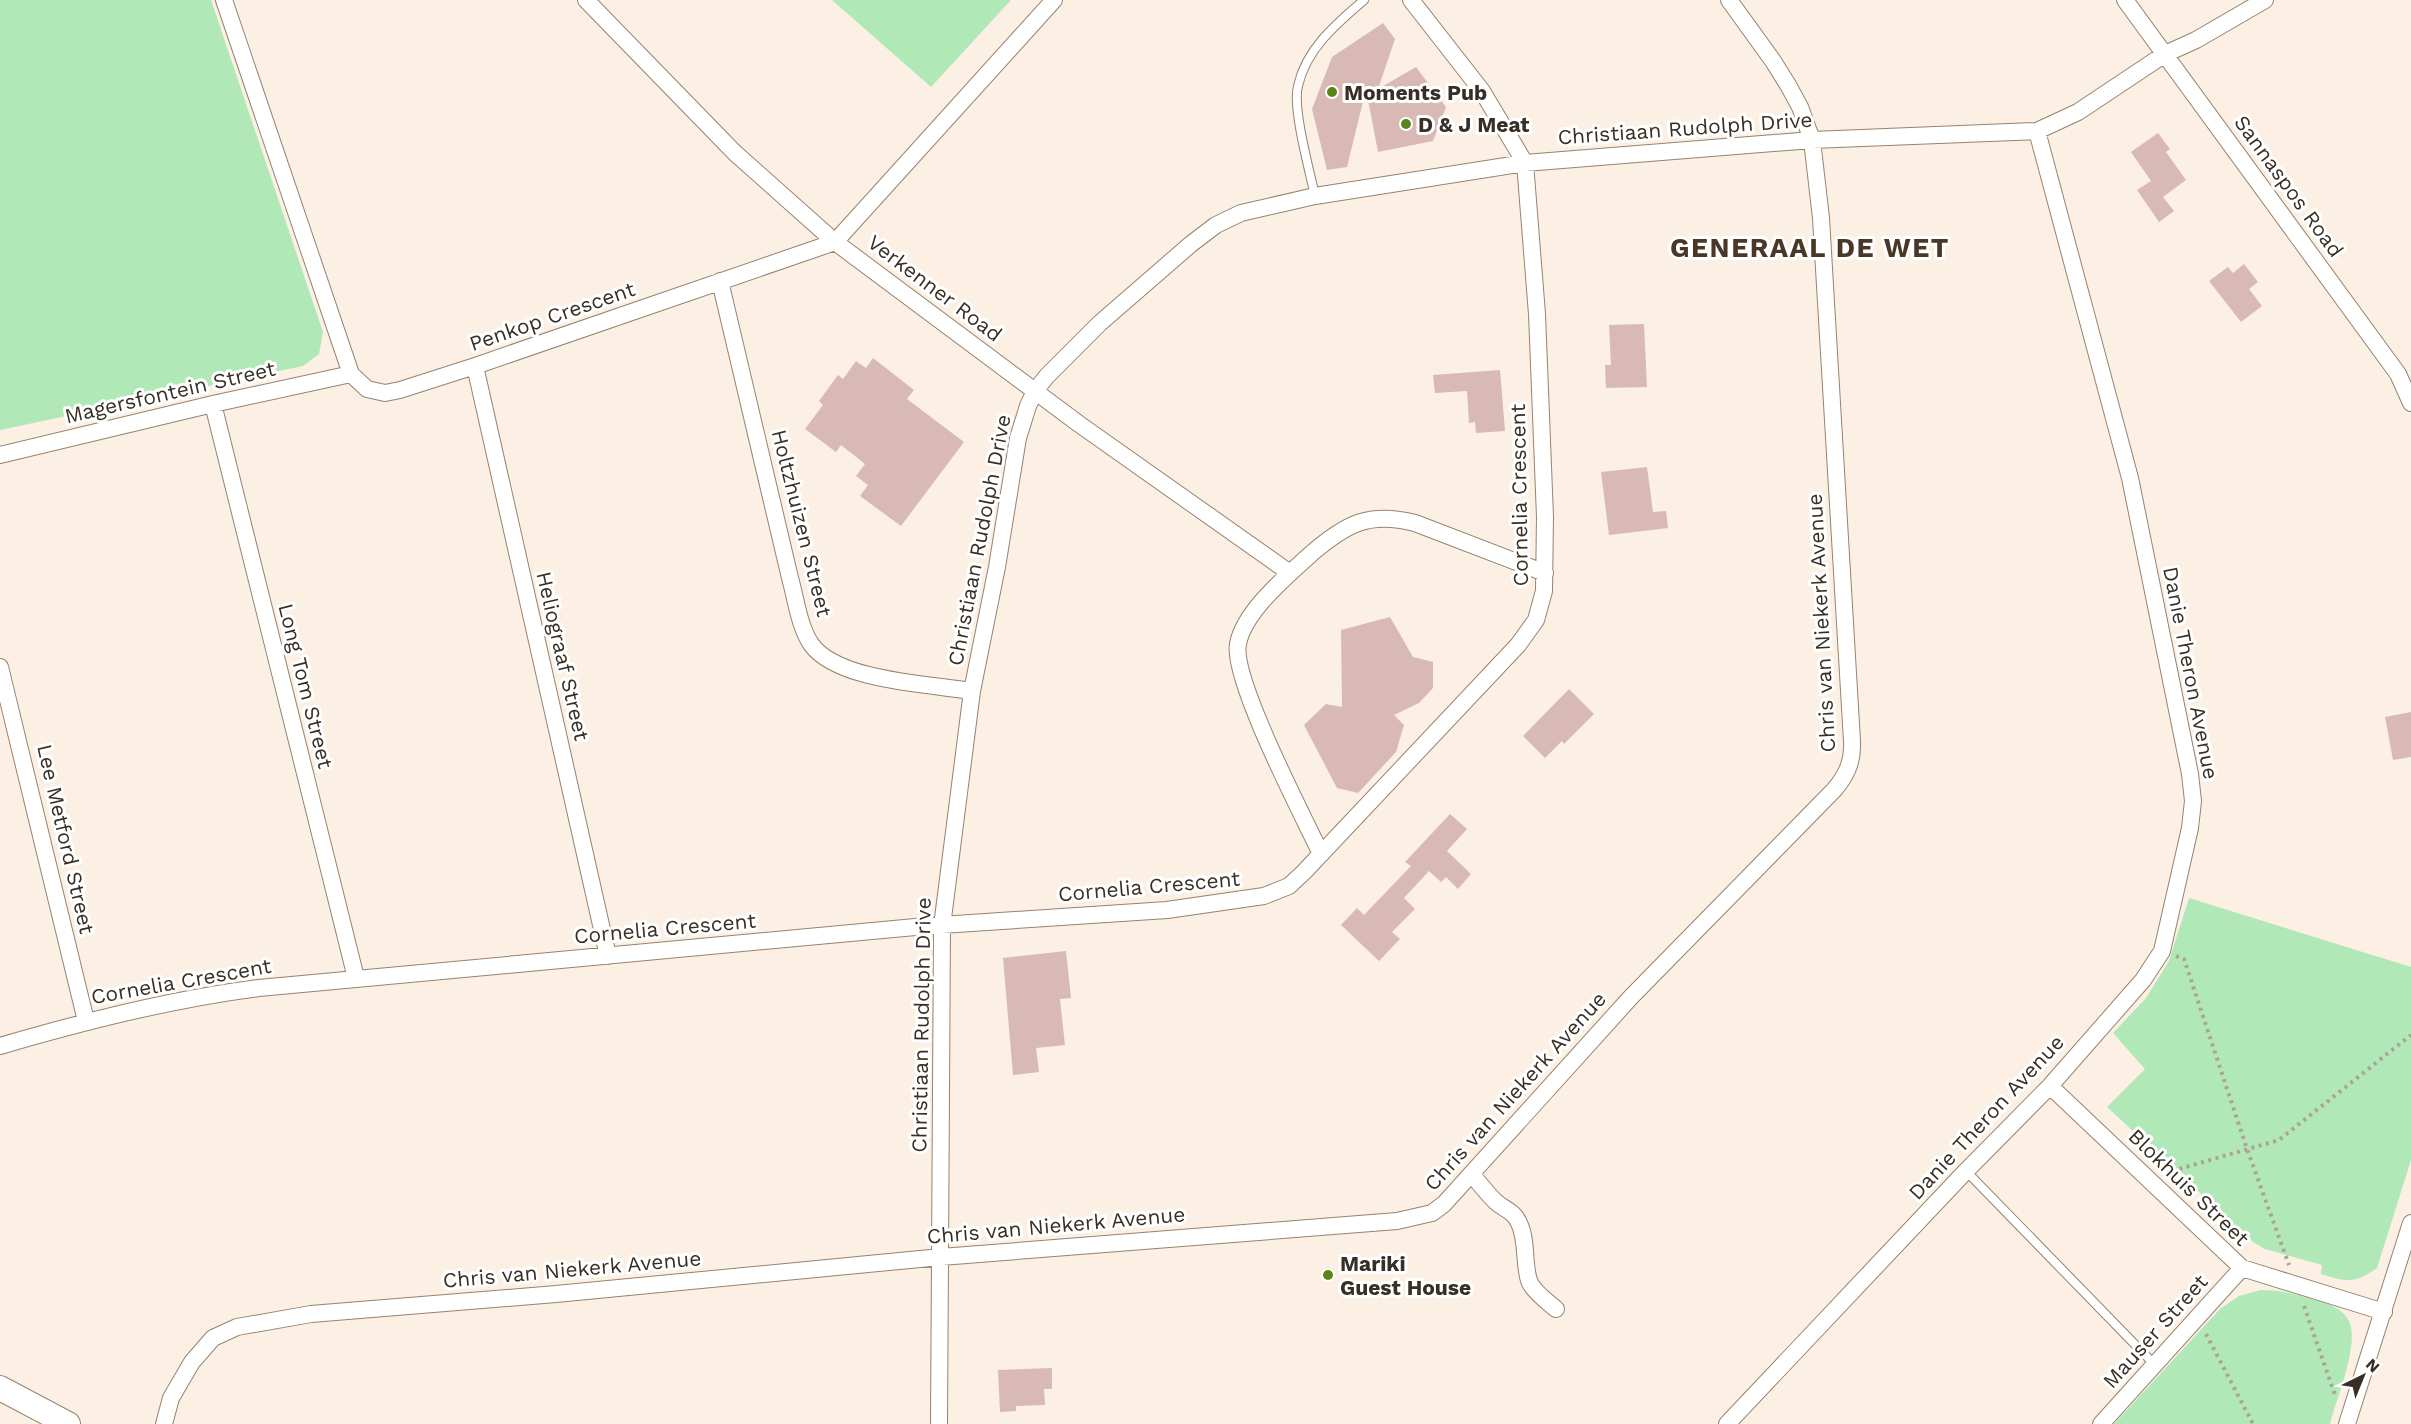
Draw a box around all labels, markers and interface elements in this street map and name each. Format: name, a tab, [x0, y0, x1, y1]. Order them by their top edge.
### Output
place label: Moments Pub	[1344, 80, 1487, 105]
marker: Moments Pub	[1325, 85, 1339, 99]
street label: Christiaan Rudolph Drive	[1557, 107, 1813, 149]
street label: Sannaspos Road	[2229, 110, 2349, 262]
place label: D & J Meat	[1418, 112, 1529, 137]
marker: D & J Meat	[1399, 117, 1413, 131]
street label: Verkenner Road	[863, 229, 1007, 347]
district label: GENERAAL DE WET	[1670, 232, 1950, 264]
street label: Penkop Crescent	[466, 276, 638, 356]
street label: Magersfontein Street	[62, 356, 278, 428]
street label: Cornelia Crescent	[1505, 403, 1533, 587]
street label: Christiaan Rudolph Drive	[942, 412, 1016, 668]
street label: Holtzhuizen Street	[767, 427, 837, 619]
street label: Chris van Niekerk Avenue	[1802, 493, 1840, 753]
street label: Danie Theron Avenue	[2158, 565, 2224, 781]
street label: Heliograaf Street	[531, 569, 595, 743]
street label: Long Tom Street	[273, 601, 339, 771]
street label: Lee Metford Street	[32, 742, 100, 936]
street label: Cornelia Crescent	[1057, 866, 1241, 906]
street label: Christiaan Rudolph Drive	[906, 897, 936, 1153]
street label: Cornelia Crescent	[573, 908, 757, 948]
street label: Cornelia Crescent	[89, 953, 273, 1009]
street label: Chris van Niekerk Avenue	[1419, 986, 1611, 1196]
street label: Danie Theron Avenue	[1903, 1029, 2069, 1205]
street label: Blokhuis Street	[2124, 1123, 2255, 1251]
street label: Chris van Niekerk Avenue	[926, 1201, 1186, 1249]
street label: Chris van Niekerk Avenue	[442, 1245, 702, 1293]
place label: Mariki Guest House	[1340, 1251, 1471, 1300]
marker: Mariki Guest House	[1321, 1268, 1335, 1282]
street label: Mauser Street	[2097, 1269, 2213, 1393]
north arrow	[2333, 1346, 2393, 1406]
text: N	[2362, 1354, 2384, 1376]

